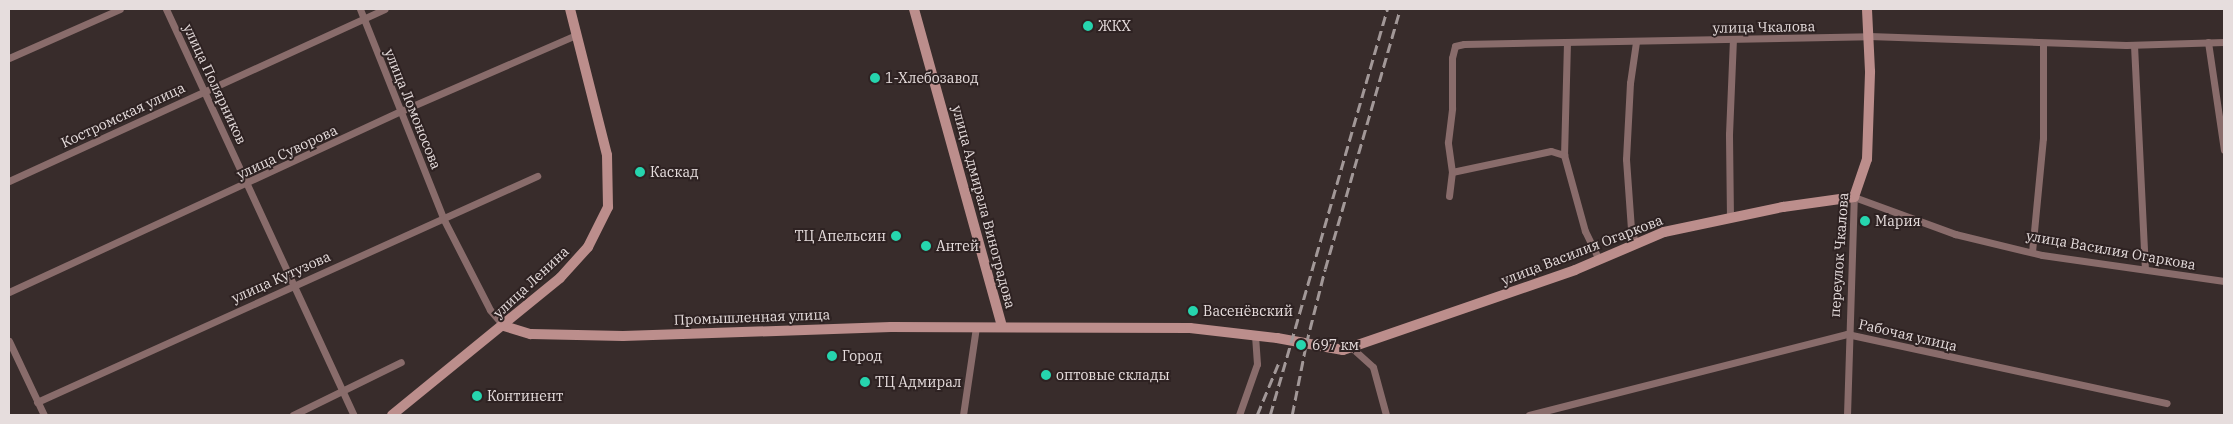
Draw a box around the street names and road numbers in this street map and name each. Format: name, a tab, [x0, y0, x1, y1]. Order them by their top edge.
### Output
street label: улица Чкалова	[1713, 18, 1815, 36]
street label: улица Полярников	[180, 21, 250, 147]
street label: улица Ломоносова	[381, 46, 445, 172]
street label: Костромская улица	[58, 79, 188, 151]
street label: улица Адмирала Виноградова	[949, 104, 1019, 310]
street label: улица Суворова	[234, 121, 340, 183]
street label: переулок Чкалова	[1826, 192, 1852, 318]
street label: улица Василия Огаркова	[1499, 211, 1665, 289]
street label: улица Василия Огаркова	[2025, 227, 2197, 273]
street label: улица Ленина	[490, 243, 572, 321]
street label: улица Кутузова	[229, 248, 333, 306]
street label: Промышленная улица	[673, 306, 831, 328]
street label: Рабочая улица	[1857, 315, 1959, 355]

